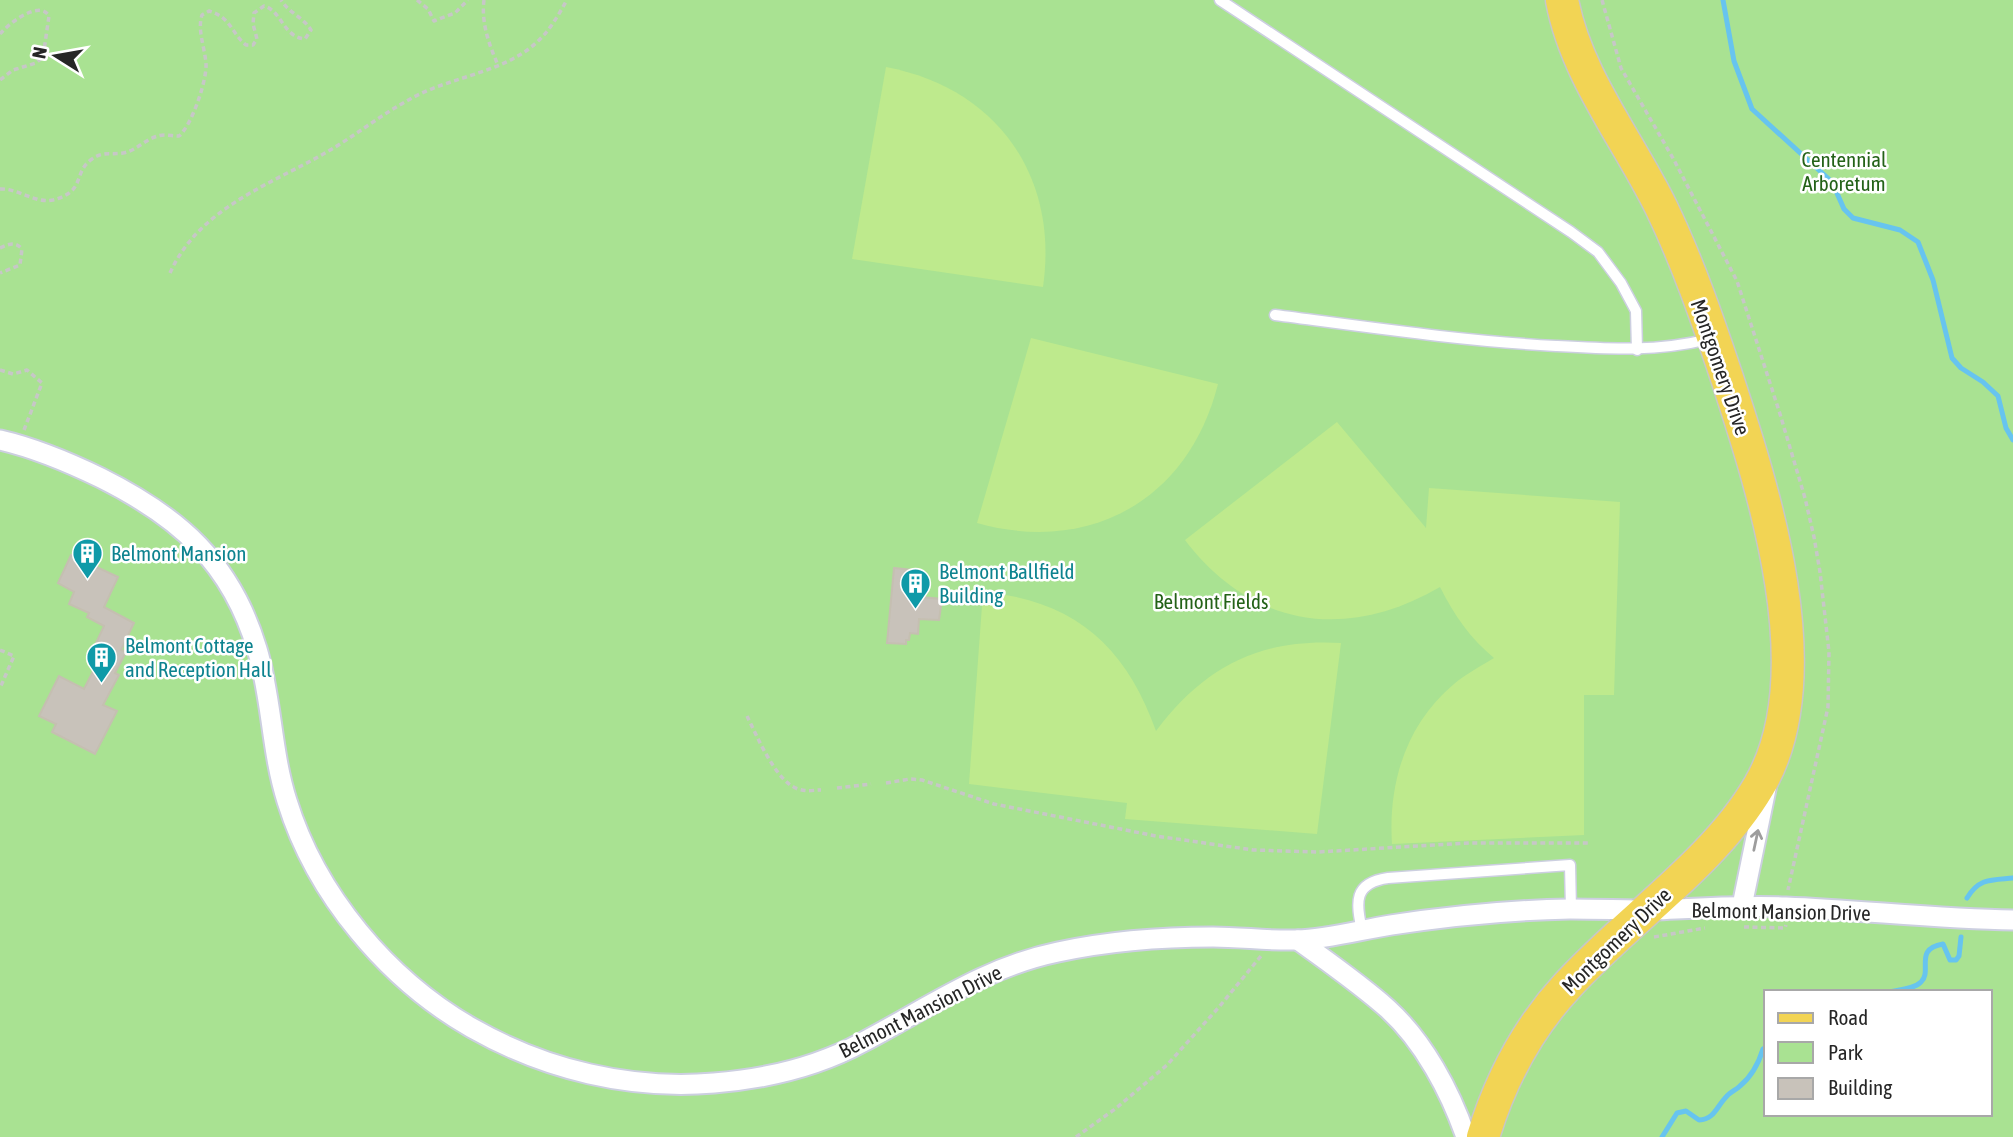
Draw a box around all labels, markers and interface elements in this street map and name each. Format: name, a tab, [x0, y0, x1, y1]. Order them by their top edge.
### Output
north arrow	[21, 21, 91, 91]
text: N	[27, 45, 51, 60]
park label: Centennial Arboretum	[1801, 147, 1887, 195]
street label: Montgomery Drive	[1687, 296, 1755, 438]
building icon: Belmont Mansion	[71, 536, 105, 580]
place label: Belmont Mansion	[111, 541, 246, 565]
place label: Belmont Ballfield Building	[939, 559, 1074, 607]
building icon: Belmont Ballfield Building	[899, 566, 933, 610]
park label: Belmont Fields	[1154, 589, 1268, 613]
place label: Belmont Cottage and Reception Hall	[125, 633, 272, 681]
building icon: Belmont Cottage and Reception Hall	[85, 640, 119, 684]
one-way arrow	[1749, 829, 1763, 852]
street label: Montgomery Drive	[1557, 882, 1675, 998]
street label: Belmont Mansion Drive	[1691, 897, 1871, 925]
street label: Belmont Mansion Drive	[835, 960, 1005, 1062]
legend	[1764, 990, 1992, 1116]
text: Road	[1828, 1005, 1868, 1029]
text: Park	[1828, 1040, 1863, 1064]
text: Building	[1828, 1075, 1892, 1099]

